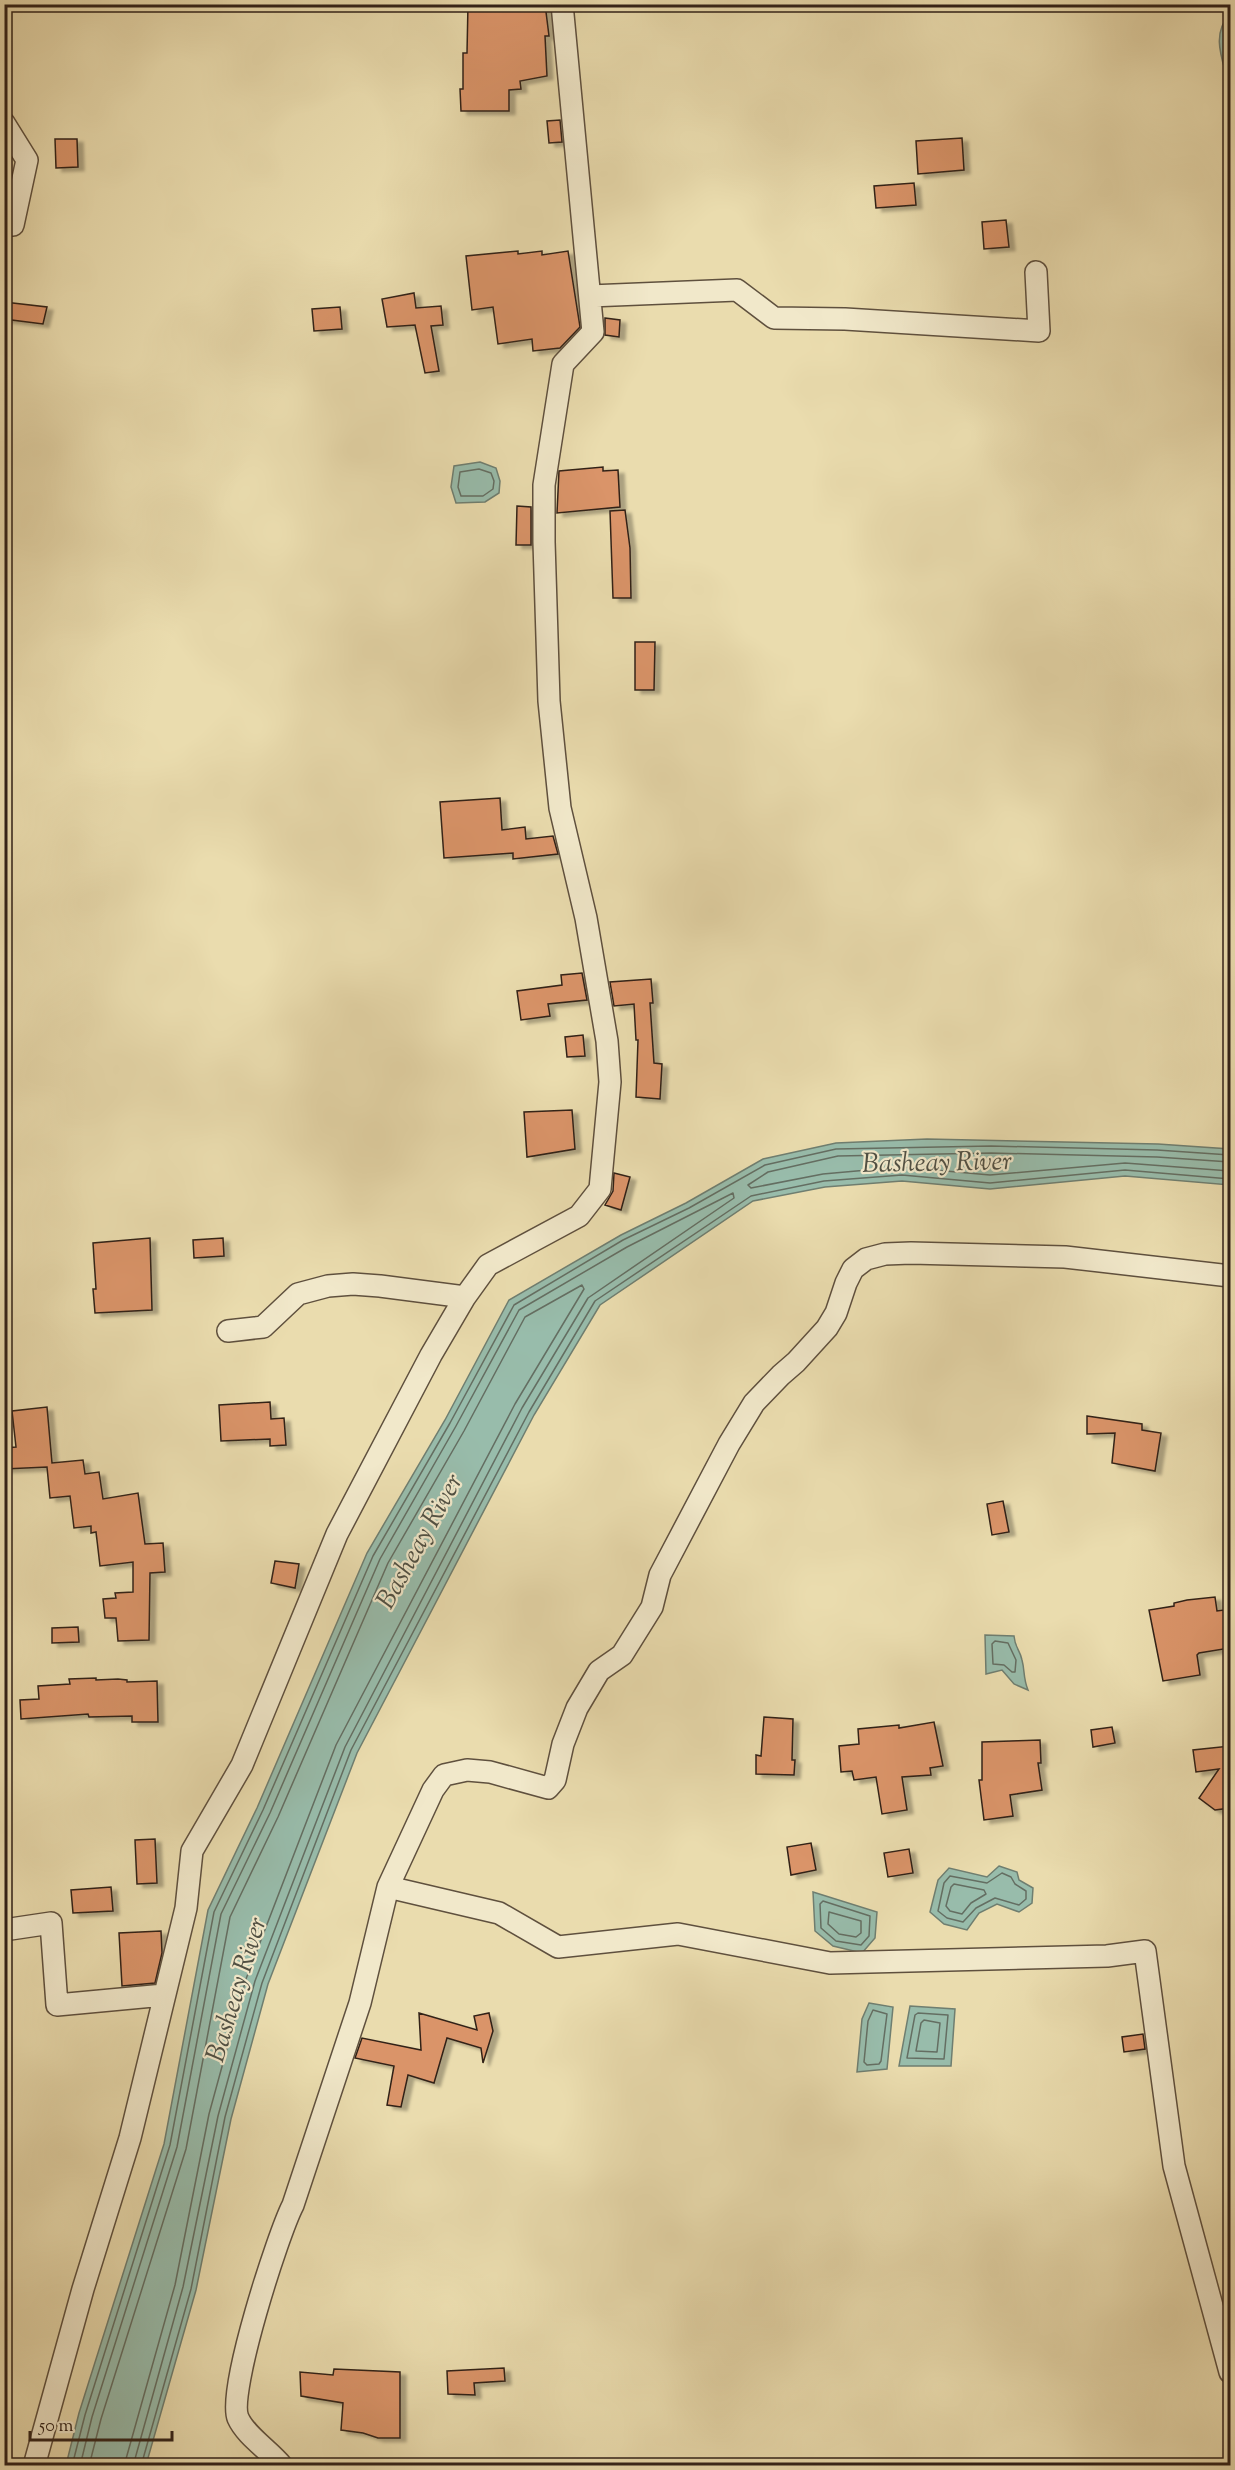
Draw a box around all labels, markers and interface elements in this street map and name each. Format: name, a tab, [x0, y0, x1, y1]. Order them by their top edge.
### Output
water label: Basheay River	[862, 1143, 1013, 1185]
water label: Basheay River	[368, 1467, 475, 1617]
water label: Basheay River	[197, 1912, 279, 2067]
scale bar	[30, 2404, 172, 2442]
text: 50 m	[38, 2414, 74, 2440]

